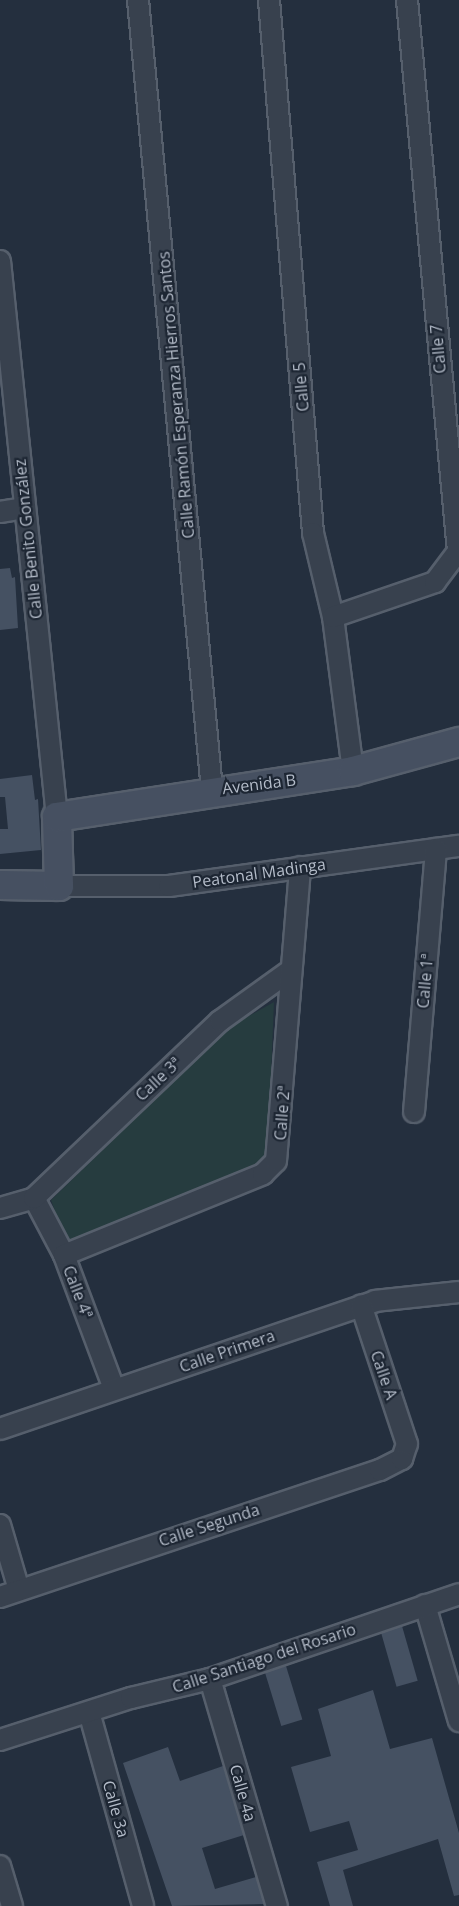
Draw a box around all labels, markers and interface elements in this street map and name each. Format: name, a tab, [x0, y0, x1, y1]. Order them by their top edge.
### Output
street label: Calle Ramón Esperanza Hierros Santos	[154, 251, 198, 539]
street label: Calle 7	[426, 324, 450, 374]
street label: Calle 5	[289, 362, 313, 412]
street label: Calle Benito González	[10, 458, 46, 620]
street label: Avenida B	[221, 770, 297, 798]
street label: Peatonal Madinga	[191, 854, 327, 892]
street label: Calle 1ª	[413, 953, 437, 1009]
street label: Calle 3ª	[131, 1053, 185, 1105]
street label: Calle 2ª	[271, 1085, 293, 1141]
street label: Calle 4ª	[59, 1263, 97, 1321]
street label: Calle Primera	[177, 1326, 277, 1376]
street label: Calle A	[367, 1348, 401, 1402]
street label: Calle Segunda	[156, 1500, 262, 1550]
street label: Calle Santiago del Rosario	[170, 1619, 358, 1697]
street label: Calle 4a	[226, 1762, 260, 1824]
street label: Calle 3a	[99, 1778, 133, 1840]

